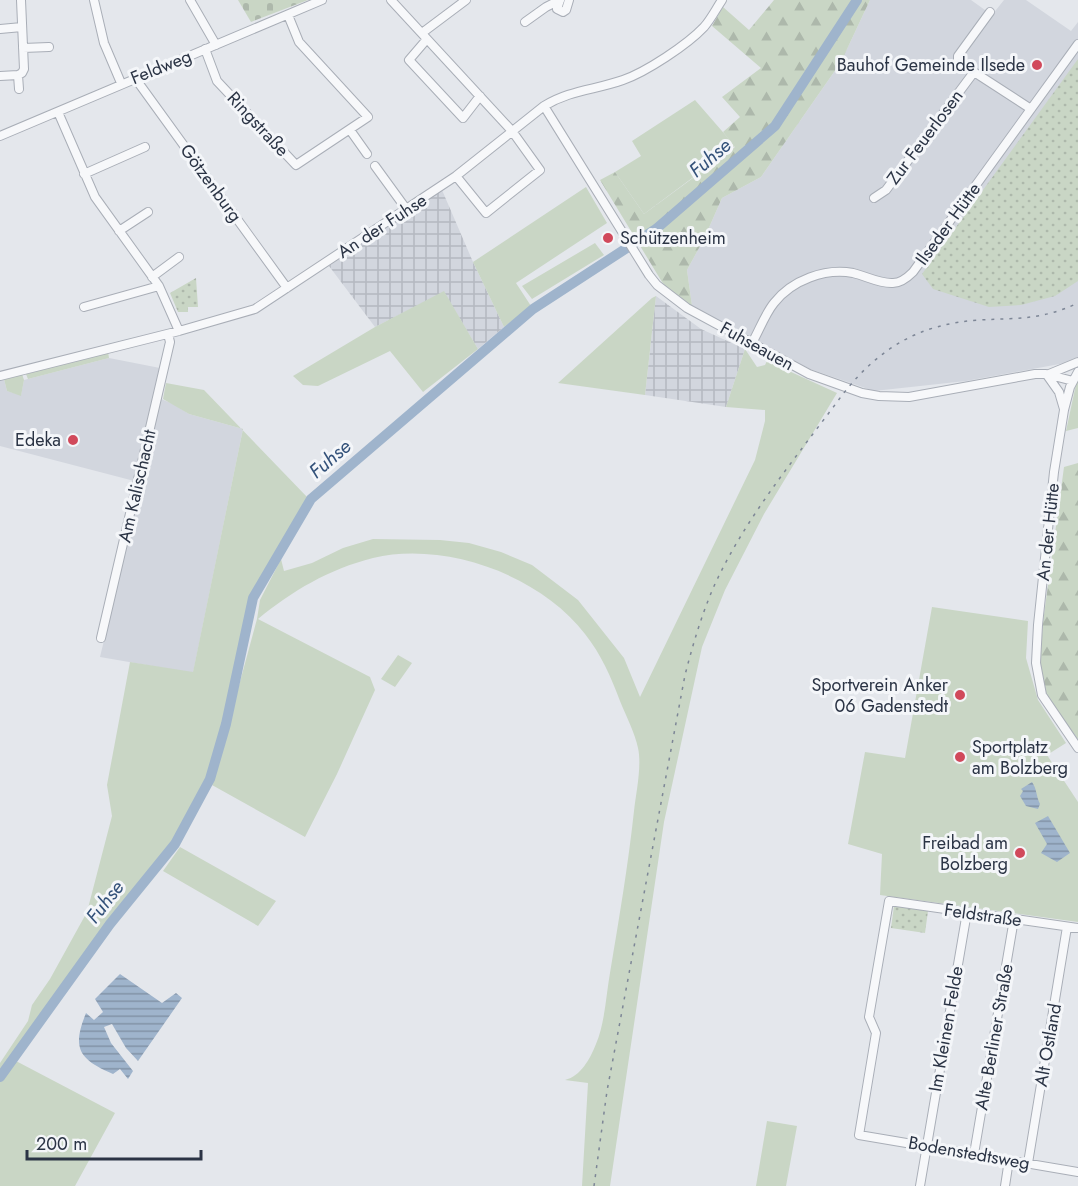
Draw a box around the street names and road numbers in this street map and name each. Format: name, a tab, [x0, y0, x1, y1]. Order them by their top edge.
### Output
street label: Feldweg	[127, 43, 195, 91]
street label: Zur Feuerlosen	[881, 84, 969, 190]
street label: Ringstraße	[221, 86, 295, 162]
street label: Götzenburg	[174, 139, 248, 227]
street label: Ilseder Hütte	[909, 177, 987, 271]
street label: An der Fuhse	[332, 187, 432, 265]
street label: Fuhseauen	[715, 315, 799, 377]
street label: Am Kalischacht	[111, 426, 163, 545]
street label: An der Hütte	[1030, 482, 1066, 582]
street label: Feldstraße	[943, 897, 1023, 933]
street label: Alte Berliner Straße	[968, 962, 1020, 1112]
street label: Im Kleinen Felde	[922, 964, 970, 1094]
street label: Alt Ostland	[1028, 1001, 1068, 1089]
street label: Bodenstedtsweg	[906, 1130, 1032, 1176]

